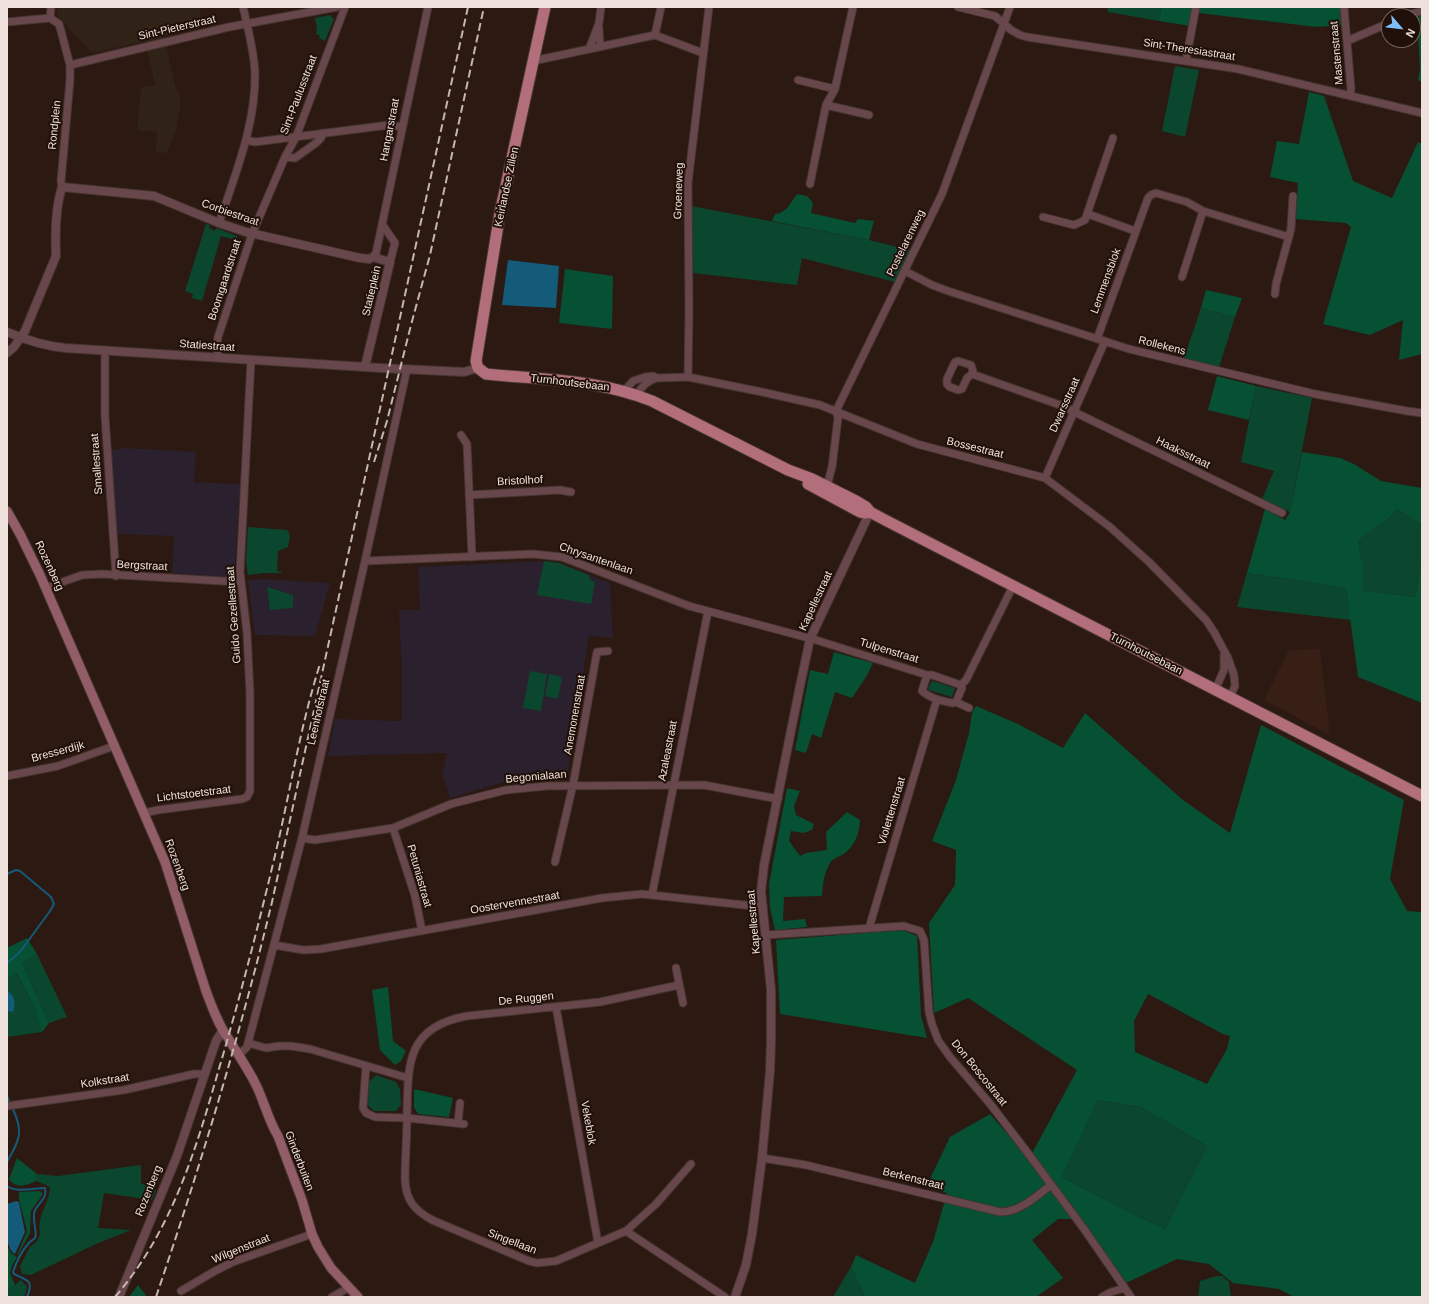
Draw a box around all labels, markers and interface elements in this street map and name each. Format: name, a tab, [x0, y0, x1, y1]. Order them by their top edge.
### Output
north arrow	[1381, 8, 1421, 48]
street label: Sint-Pieterstraat	[137, 13, 217, 43]
street label: Mastenstraat	[1328, 21, 1346, 85]
text: N	[1404, 27, 1418, 39]
street label: Sint-Theresiastraat	[1142, 36, 1236, 64]
street label: Sint-Paulusstraat	[278, 54, 320, 136]
street label: Hangarstraat	[377, 98, 403, 162]
street label: Rondplein	[46, 100, 64, 150]
street label: Keirlandse Zillen	[492, 146, 522, 228]
street label: Groeneweg	[671, 162, 687, 220]
street label: Corbiestraat	[200, 197, 260, 229]
street label: Postelarenweg	[884, 207, 928, 279]
street label: Boomgaardstraat	[206, 238, 244, 322]
street label: Lemmensblok	[1088, 247, 1124, 315]
street label: Statieplein	[360, 264, 384, 318]
street label: Rollekens	[1137, 334, 1187, 358]
street label: Statiestraat	[179, 337, 235, 355]
street label: Turnhoutsebaan	[530, 372, 610, 394]
street label: Dwarsstraat	[1047, 376, 1083, 434]
street label: Smallestraat	[88, 433, 106, 495]
street label: Haaksstraat	[1154, 434, 1212, 472]
street label: Bossestraat	[945, 435, 1005, 461]
street label: Bristolhof	[497, 473, 543, 489]
street label: Rozenberg	[32, 539, 66, 593]
street label: Chrysantenlaan	[557, 540, 635, 578]
street label: Bergstraat	[116, 558, 168, 574]
street label: Guido Gezellestraat	[224, 566, 244, 664]
street label: Kapellestraat	[796, 569, 836, 633]
street label: Turnhoutsebaan	[1107, 630, 1185, 678]
street label: Tulpenstraat	[858, 636, 920, 666]
street label: Anemonenstraat	[561, 674, 589, 756]
street label: Leenhofstraat	[305, 678, 333, 746]
street label: Azaleastraat	[656, 720, 680, 782]
street label: Bresserdijk	[30, 739, 86, 765]
street label: Begonialaan	[505, 768, 567, 786]
street label: Violettenstraat	[875, 776, 909, 846]
street label: Lichtstoetstraat	[156, 783, 232, 805]
street label: Rozenberg	[162, 837, 192, 893]
street label: Petuniastraat	[404, 843, 434, 909]
street label: Oostervennestraat	[469, 889, 561, 917]
street label: Kapellestraat	[745, 889, 763, 955]
street label: De Ruggen	[498, 990, 554, 1008]
street label: Don Boscostraat	[948, 1037, 1010, 1109]
street label: Kolkstraat	[80, 1071, 130, 1091]
street label: Vekeblok	[578, 1100, 598, 1146]
street label: Ginderbuiten	[282, 1129, 316, 1193]
street label: Rozenberg	[133, 1164, 165, 1218]
street label: Berkenstraat	[881, 1165, 945, 1193]
street label: Singellaan	[486, 1227, 538, 1257]
street label: Wilgenstraat	[210, 1231, 272, 1267]

